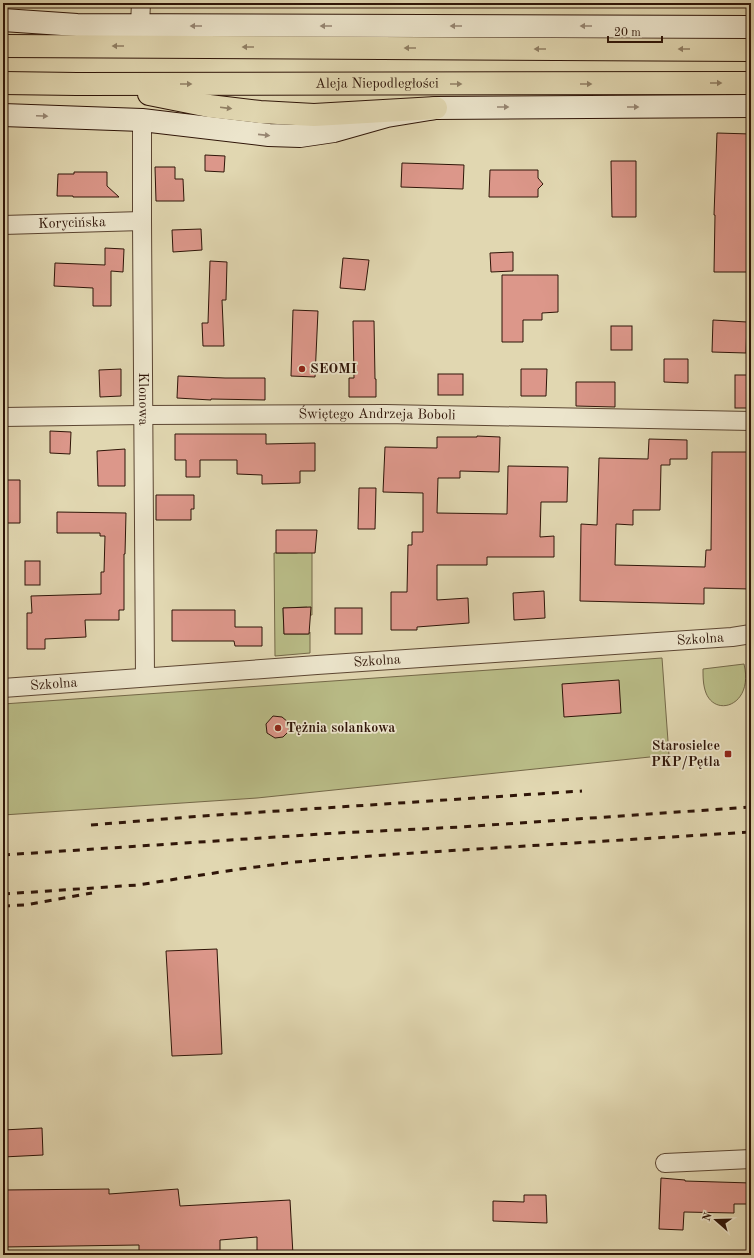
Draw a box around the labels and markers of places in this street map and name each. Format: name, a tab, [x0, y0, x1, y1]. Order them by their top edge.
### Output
place label: SEOMI	[310, 362, 357, 376]
marker: SEOMI	[297, 364, 307, 374]
place label: Tężnia solankowa	[286, 721, 395, 735]
marker: Tężnia solankowa	[273, 723, 283, 733]
place label: Starosielce PKP/Pętla	[651, 739, 720, 770]
marker: Starosielce PKP/Pętla	[723, 749, 733, 759]

